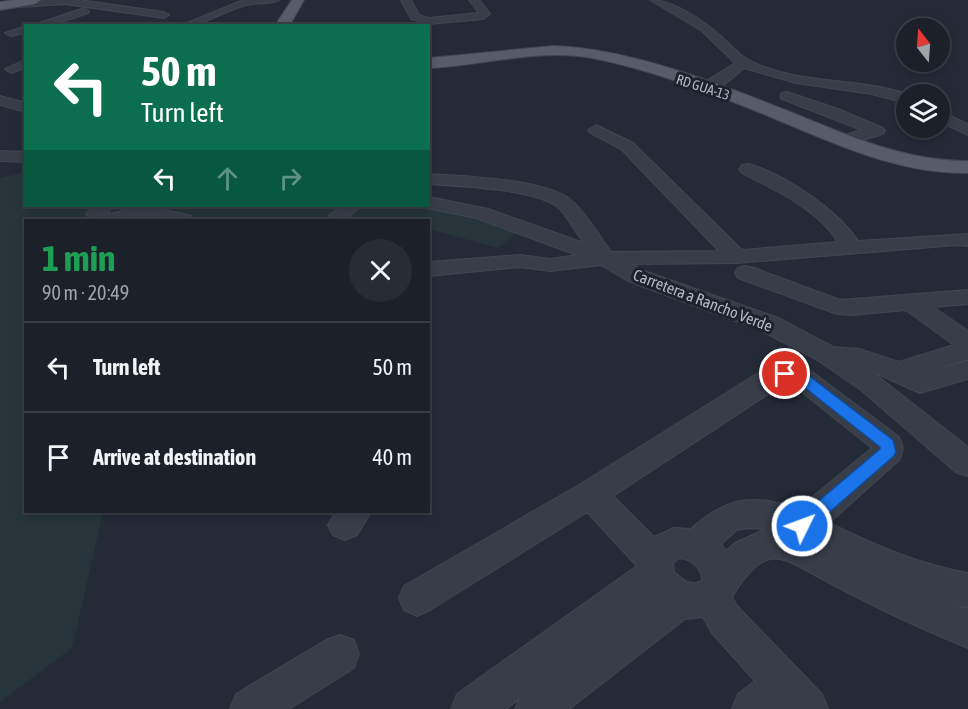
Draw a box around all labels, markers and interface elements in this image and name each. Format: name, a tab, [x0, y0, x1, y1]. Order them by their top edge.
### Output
north arrow	[896, 18, 950, 72]
map controls	[896, 18, 950, 138]
text: 50 m	[141, 47, 216, 95]
icon: left	[42, 48, 120, 126]
street label: RD GUA-13	[674, 71, 732, 103]
button: layers	[896, 84, 950, 138]
text: Turn left	[141, 97, 224, 128]
icon: left	[148, 162, 181, 195]
icon: ahead	[211, 162, 244, 195]
icon: right	[274, 162, 307, 195]
text: 1 min	[42, 237, 116, 279]
button: close	[349, 239, 412, 302]
street label: Carretera a Rancho Verde	[631, 265, 775, 335]
text: 90 m · 20:49	[42, 281, 129, 304]
pin	[759, 348, 810, 399]
icon: left	[42, 351, 75, 384]
text: Turn left	[93, 354, 160, 380]
text: 50 m	[372, 354, 412, 380]
icon: arrive	[768, 357, 801, 390]
icon: arrive	[42, 441, 75, 474]
text: Arrive at destination	[93, 444, 256, 470]
text: 40 m	[372, 444, 412, 470]
position arrow	[770, 494, 834, 558]

